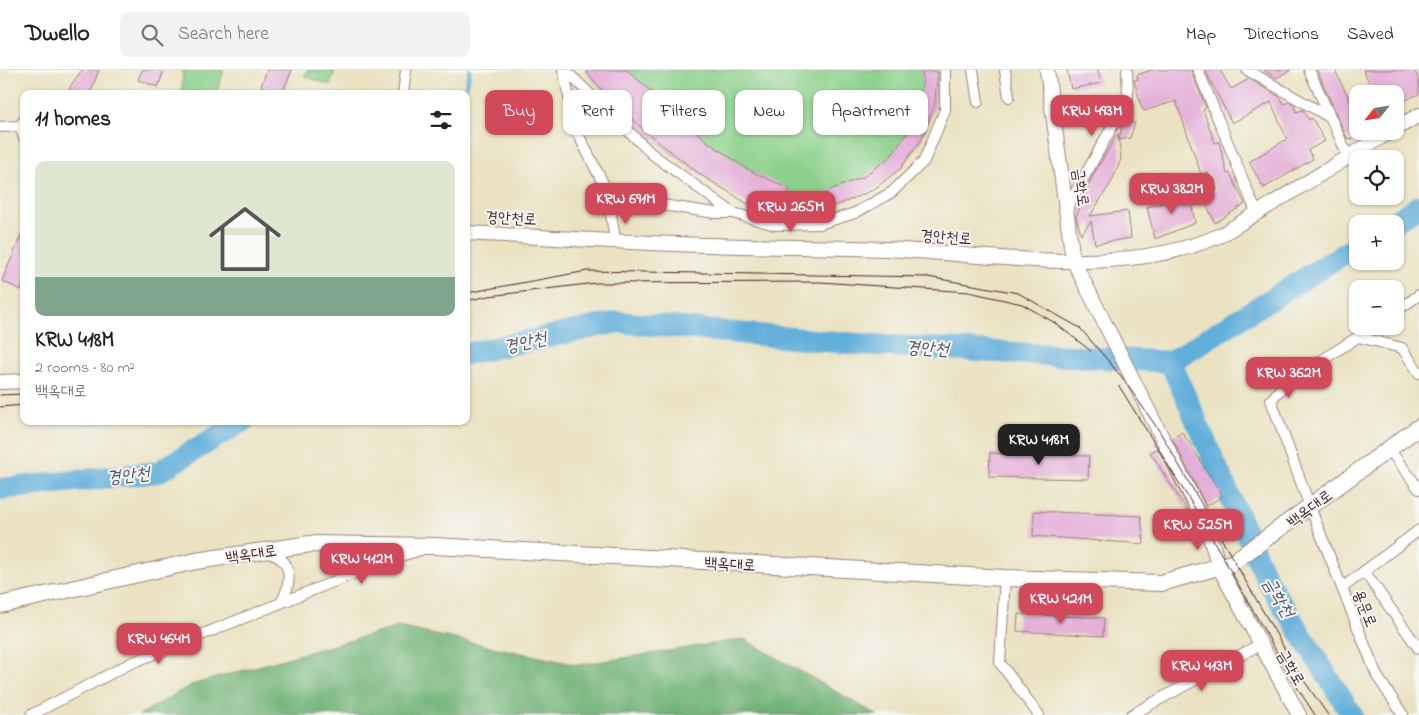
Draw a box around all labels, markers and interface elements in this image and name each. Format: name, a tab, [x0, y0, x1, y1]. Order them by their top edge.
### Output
search box	[120, 12, 470, 57]
text: Dwello	[25, 17, 90, 52]
icon: search	[138, 21, 166, 49]
text: Search here	[178, 21, 269, 48]
text: Map	[1186, 22, 1216, 48]
text: Directions	[1244, 22, 1319, 48]
text: Saved	[1347, 22, 1394, 48]
north arrow	[1349, 85, 1404, 140]
map controls	[1349, 85, 1404, 335]
chip: Buy	[485, 90, 553, 135]
chip: Rent	[563, 90, 632, 135]
chip: Filters	[642, 90, 725, 135]
chip: New	[735, 90, 803, 135]
chip: Apartment	[813, 90, 928, 135]
pin: KRW 493M	[1040, 94, 1144, 137]
text: KRW 493M	[1062, 99, 1122, 123]
text: 11 homes	[35, 105, 111, 135]
icon: filters	[427, 106, 455, 134]
button: locate	[1349, 150, 1404, 205]
street label: 금학로	[1065, 166, 1095, 208]
pin: KRW 382M	[1120, 172, 1224, 215]
text: KRW 382M	[1140, 177, 1204, 201]
pin: KRW 691M	[574, 182, 678, 225]
text: KRW 691M	[596, 187, 656, 211]
pin: KRW 265M	[739, 190, 843, 233]
icon: home	[200, 194, 290, 284]
text: KRW 265M	[758, 195, 824, 219]
street label: 경안천로	[485, 206, 537, 232]
button: +	[1349, 215, 1404, 270]
street label: 경안천로	[919, 224, 972, 252]
button: −	[1349, 280, 1404, 335]
text: KRW 418M	[35, 326, 114, 356]
water label: 경안천	[501, 326, 551, 361]
water label: 경안천	[905, 336, 951, 364]
text: 2 rooms · 80 m²	[35, 356, 135, 380]
pin: KRW 362M	[1237, 356, 1341, 399]
text: KRW 362M	[1257, 361, 1321, 385]
text: 백옥대로	[35, 380, 87, 404]
pin: KRW 418M	[987, 424, 1091, 466]
text: KRW 418M	[1009, 428, 1069, 452]
water label: 경안천	[105, 462, 153, 492]
street label: 백옥대로	[1282, 485, 1338, 535]
pin: KRW 525M	[1146, 508, 1250, 551]
text: KRW 525M	[1164, 513, 1232, 537]
street label: 백옥대로	[224, 539, 279, 571]
pin: KRW 412M	[310, 542, 414, 585]
text: KRW 412M	[331, 547, 393, 571]
street label: 백옥대로	[704, 552, 756, 578]
water label: 금학천	[1255, 573, 1300, 625]
pin: KRW 421M	[1009, 582, 1113, 625]
street label: 용문로	[1346, 586, 1383, 631]
text: KRW 421M	[1030, 587, 1092, 611]
pin: KRW 464M	[107, 622, 211, 665]
text: KRW 464M	[128, 627, 190, 651]
street label: 금학로	[1270, 645, 1310, 691]
pin: KRW 413M	[1150, 650, 1254, 692]
text: KRW 413M	[1171, 654, 1233, 678]

